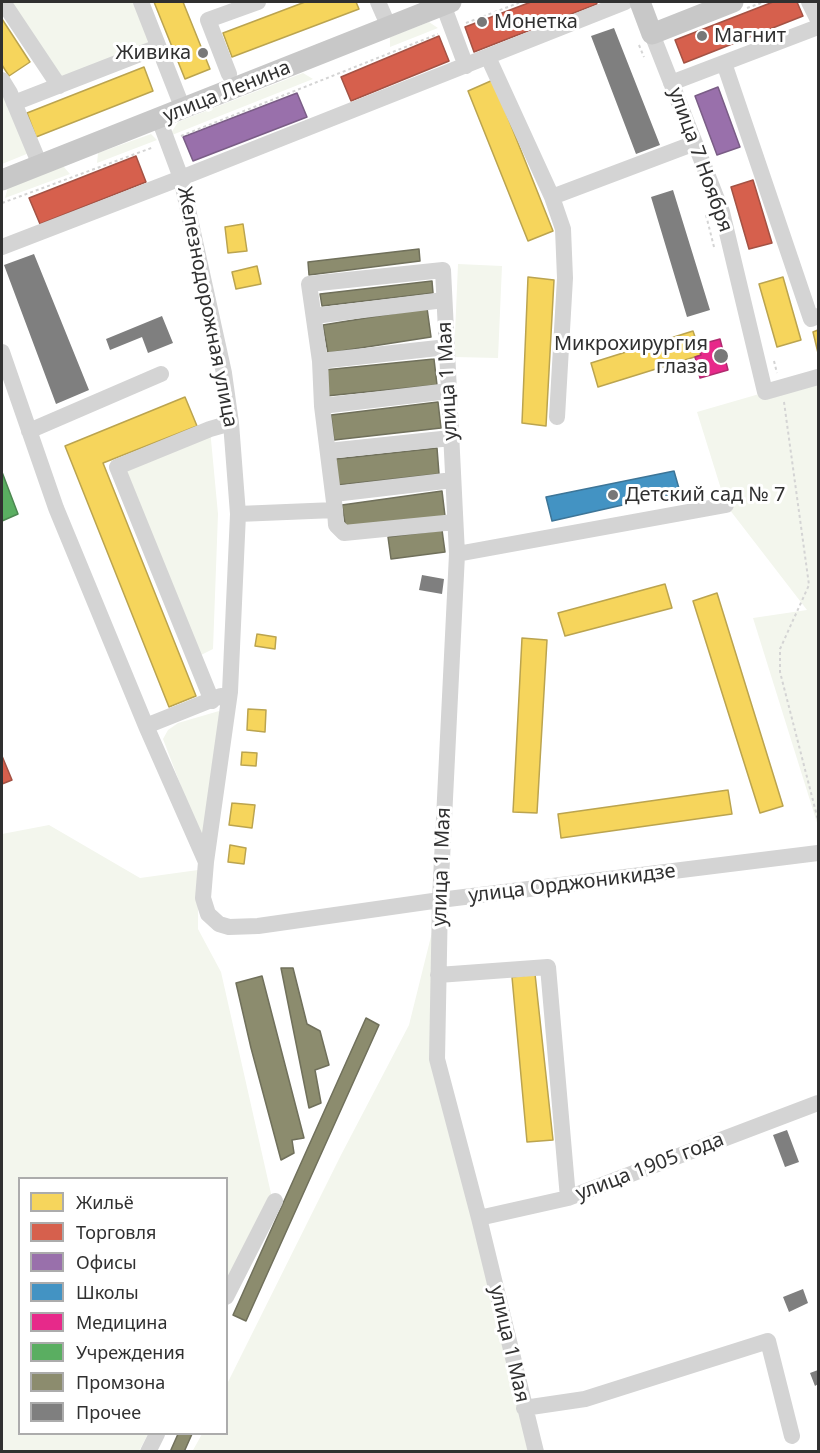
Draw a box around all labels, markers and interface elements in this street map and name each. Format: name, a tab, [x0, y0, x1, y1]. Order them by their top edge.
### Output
place label: Монетка	[494, 10, 578, 34]
marker: Монетка	[475, 15, 489, 29]
place label: Магнит	[714, 24, 786, 48]
marker: Магнит	[695, 29, 709, 43]
place label: Живика	[115, 41, 191, 65]
marker: Живика	[196, 46, 210, 60]
street label: улица Ленина	[160, 56, 294, 128]
street label: улица 7 Ноября	[663, 84, 737, 236]
street label: Железнодорожная улица	[172, 185, 242, 429]
street label: улица 1 Мая	[433, 321, 463, 441]
place label: Микрохирургия глаза	[554, 332, 708, 379]
marker: Микрохирургия глаза	[712, 347, 730, 365]
place label: Детский сад № 7	[625, 483, 785, 507]
marker: Детский сад № 7	[606, 488, 620, 502]
street label: улица 1 Мая	[428, 807, 456, 927]
street label: улица Орджоникидзе	[467, 859, 677, 909]
street label: улица 1905 года	[573, 1128, 727, 1206]
legend	[18, 1177, 228, 1435]
text: Жильё	[76, 1190, 134, 1214]
text: Торговля	[76, 1220, 156, 1244]
text: Офисы	[76, 1250, 137, 1274]
text: Школы	[76, 1280, 139, 1304]
street label: улица 1 Мая	[484, 1283, 534, 1405]
text: Медицина	[76, 1310, 167, 1334]
text: Учреждения	[76, 1340, 185, 1364]
text: Промзона	[76, 1370, 165, 1394]
text: Прочее	[76, 1400, 141, 1424]

